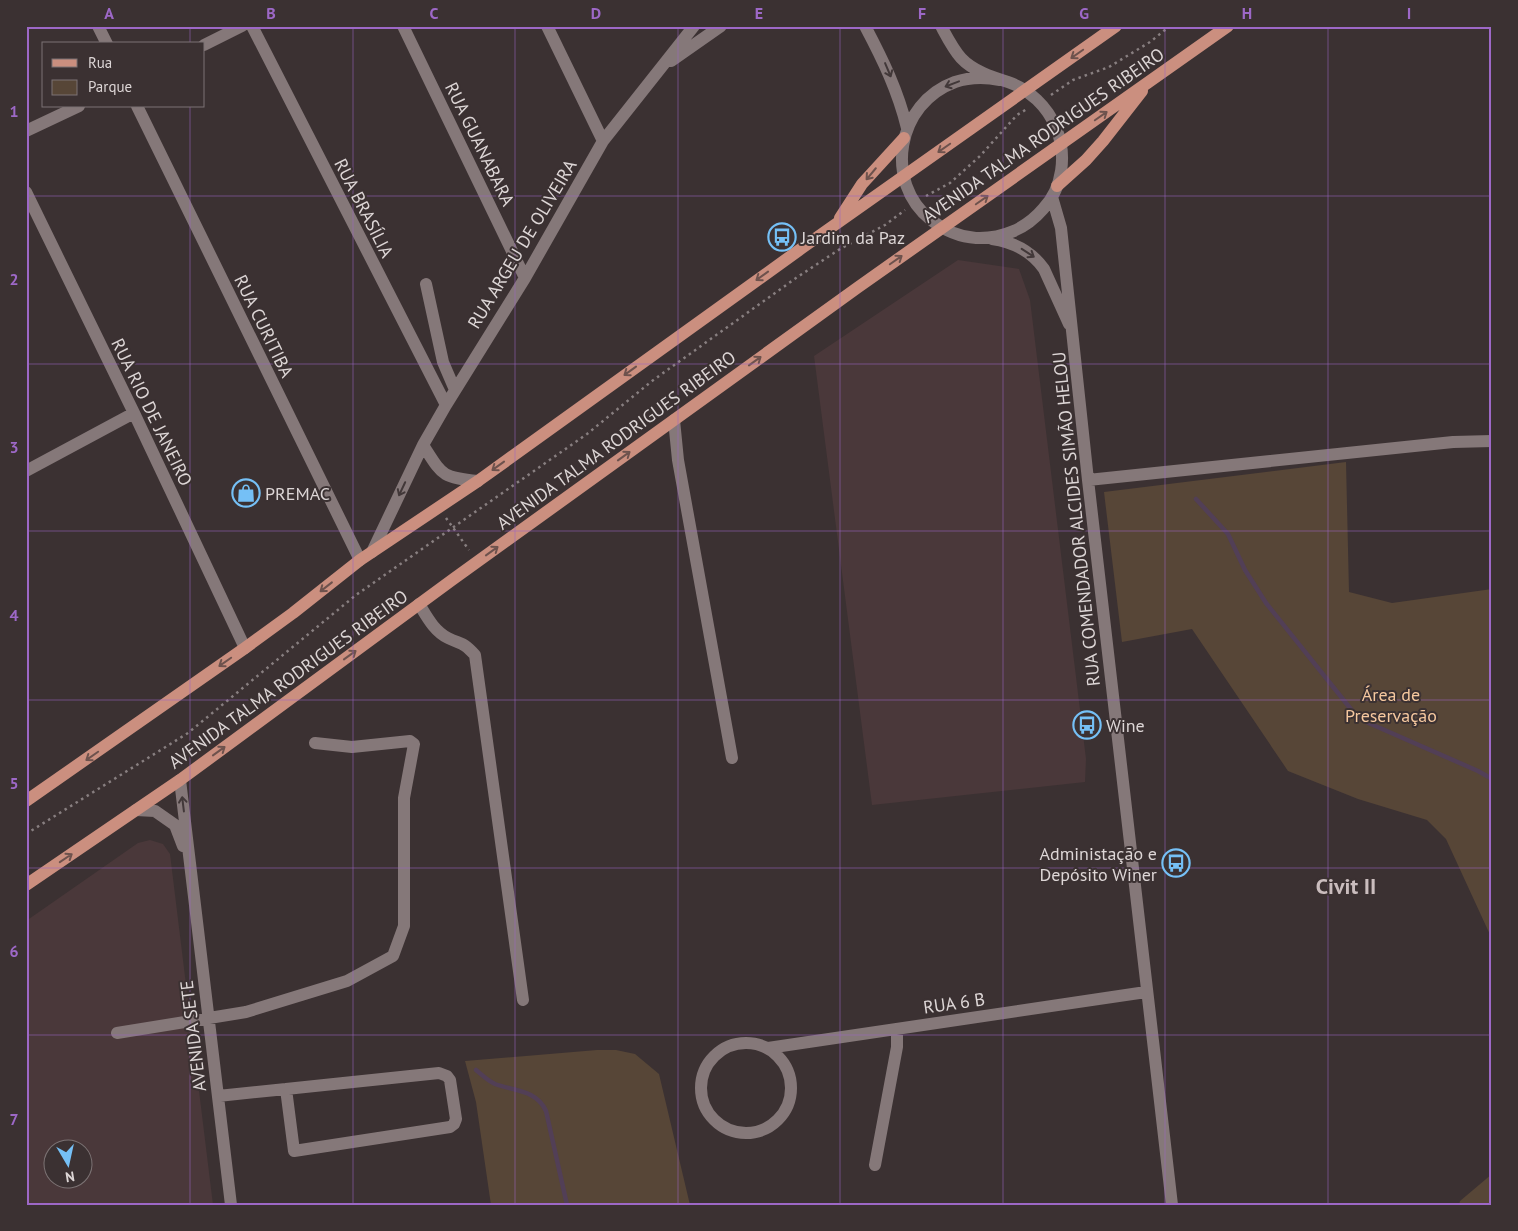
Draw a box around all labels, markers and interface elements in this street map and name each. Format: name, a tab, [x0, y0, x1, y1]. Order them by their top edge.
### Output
text: A	[104, 3, 114, 23]
text: B	[266, 3, 276, 23]
text: C	[430, 3, 439, 23]
text: D	[591, 3, 601, 23]
text: E	[755, 3, 763, 23]
text: F	[918, 3, 926, 23]
text: G	[1079, 3, 1089, 23]
text: H	[1242, 3, 1252, 23]
text: I	[1407, 3, 1411, 23]
legend	[42, 42, 205, 108]
street label: AVENIDA TALMA RODRIGUES RIBEIRO	[918, 42, 1168, 228]
one-way arrow	[1070, 49, 1084, 59]
text: Rua	[88, 53, 112, 72]
one-way arrow	[884, 62, 893, 77]
text: Parque	[88, 77, 132, 96]
street label: RUA GUANABARA	[440, 78, 520, 210]
one-way arrow	[945, 80, 960, 89]
text: 1	[9, 101, 19, 121]
one-way arrow	[1094, 111, 1108, 121]
one-way arrow	[937, 143, 951, 153]
street label: RUA BRASÍLIA	[329, 155, 399, 262]
street label: RUA ARGEU DE OLIVEIRA	[462, 155, 582, 333]
one-way arrow	[866, 167, 877, 180]
one-way arrow	[975, 195, 989, 205]
bus stop icon: Jardim da Paz	[767, 222, 797, 252]
place label: Jardim da Paz	[800, 226, 905, 249]
one-way arrow	[1020, 248, 1034, 258]
one-way arrow	[889, 255, 903, 265]
text: 2	[9, 269, 19, 289]
street label: RUA CURITIBA	[229, 271, 299, 381]
one-way arrow	[756, 271, 769, 282]
street label: RUA RIO DE JANEIRO	[106, 334, 198, 490]
street label: AVENIDA TALMA RODRIGUES RIBEIRO	[492, 345, 740, 535]
street label: RUA COMENDADOR ALCIDES SIMÃO HELOU	[1047, 351, 1105, 687]
one-way arrow	[748, 356, 762, 366]
one-way arrow	[623, 366, 637, 376]
text: 3	[9, 437, 19, 457]
one-way arrow	[616, 451, 630, 461]
one-way arrow	[491, 461, 505, 471]
shop icon: PREMAC	[231, 478, 261, 508]
one-way arrow	[397, 481, 406, 496]
place label: PREMAC	[265, 482, 330, 505]
one-way arrow	[485, 546, 499, 556]
one-way arrow	[320, 581, 333, 592]
street label: AVENIDA TALMA RODRIGUES RIBEIRO	[164, 584, 412, 774]
text: 4	[9, 605, 19, 625]
one-way arrow	[343, 650, 357, 660]
one-way arrow	[218, 657, 232, 667]
park label: Área de Preservação	[1345, 683, 1437, 727]
bus stop icon: Wine	[1072, 710, 1102, 740]
place label: Wine	[1106, 714, 1145, 737]
one-way arrow	[212, 746, 225, 757]
one-way arrow	[85, 751, 99, 761]
text: 5	[9, 773, 19, 793]
one-way arrow	[178, 796, 188, 812]
place label: Administação e Depósito Winer	[1039, 842, 1157, 886]
bus stop icon: Administação e Depósito Winer	[1161, 848, 1191, 878]
one-way arrow	[59, 853, 73, 863]
district label: Civit II	[1316, 872, 1376, 900]
text: 6	[9, 941, 19, 961]
street label: AVENIDA SETE	[175, 979, 211, 1093]
street label: RUA 6 B	[922, 987, 986, 1019]
text: 7	[9, 1109, 19, 1129]
north arrow	[42, 1138, 92, 1188]
text: N	[64, 1167, 76, 1186]

